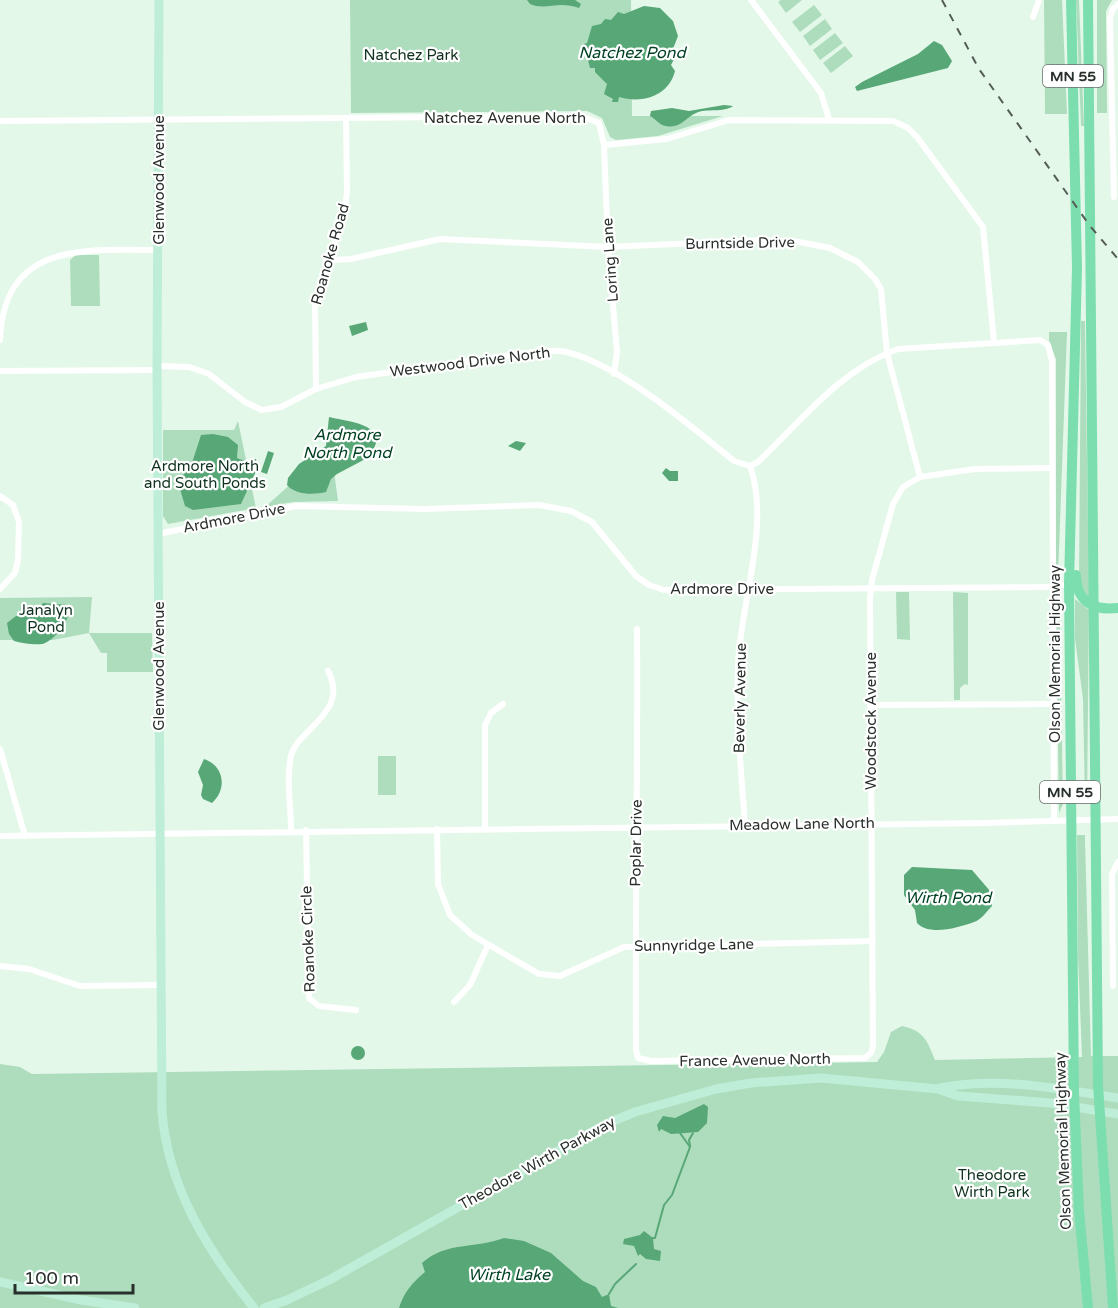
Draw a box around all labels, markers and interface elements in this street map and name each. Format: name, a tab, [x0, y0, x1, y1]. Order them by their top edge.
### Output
water label: Natchez Pond	[578, 43, 688, 63]
park label: Natchez Park	[364, 46, 458, 64]
road number: MN 55	[1043, 65, 1103, 87]
street label: Natchez Avenue North	[424, 109, 586, 127]
street label: Glenwood Avenue	[150, 115, 168, 245]
street label: Roanoke Road	[307, 201, 353, 307]
street label: Loring Lane	[598, 217, 622, 303]
street label: Burntside Drive	[685, 233, 795, 253]
street label: Westwood Drive North	[389, 343, 551, 381]
water label: Ardmore North Pond	[303, 425, 393, 463]
park label: Ardmore North and South Ponds	[144, 457, 266, 492]
street label: Ardmore Drive	[181, 499, 287, 537]
street label: Olson Memorial Highway	[1046, 565, 1064, 743]
street label: Ardmore Drive	[670, 580, 774, 598]
park label: Janalyn Pond	[19, 601, 73, 636]
street label: Glenwood Avenue	[150, 601, 168, 731]
street label: Beverly Avenue	[730, 643, 750, 753]
street label: Woodstock Avenue	[862, 652, 880, 790]
road number: MN 55	[1040, 781, 1100, 803]
street label: Poplar Drive	[626, 799, 646, 887]
street label: Meadow Lane North	[729, 814, 875, 834]
street label: Roanoke Circle	[297, 885, 319, 993]
water label: Wirth Pond	[905, 888, 993, 908]
street label: Sunnyridge Lane	[634, 935, 754, 955]
street label: France Avenue North	[679, 1050, 831, 1070]
street label: Olson Memorial Highway	[1051, 1052, 1075, 1230]
street label: Theodore Wirth Parkway	[456, 1113, 618, 1213]
park label: Theodore Wirth Park	[954, 1166, 1030, 1201]
scale bar	[15, 1257, 134, 1295]
water label: Wirth Lake	[468, 1265, 551, 1285]
text: 100 m	[24, 1267, 79, 1289]

